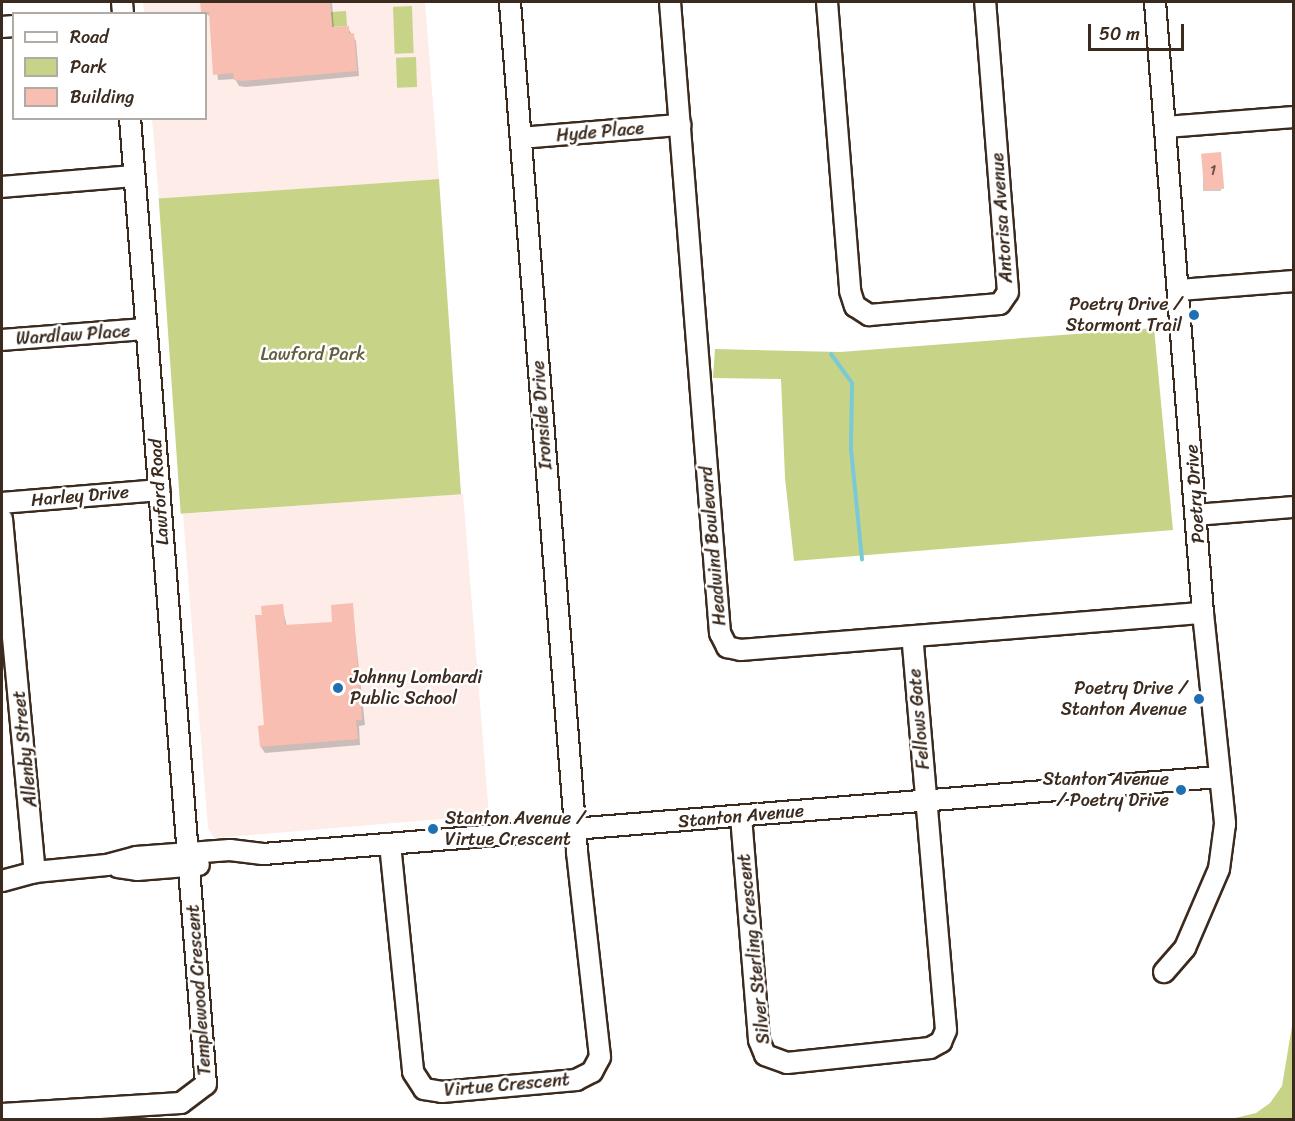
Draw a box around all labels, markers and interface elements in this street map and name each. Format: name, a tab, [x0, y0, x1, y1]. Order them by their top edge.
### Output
legend	[12, 12, 207, 120]
scale bar	[1091, 12, 1187, 50]
text: 50 m	[1099, 18, 1140, 50]
text: Road	[70, 21, 109, 53]
text: Park	[70, 51, 107, 83]
text: Building	[70, 81, 134, 113]
street label: Hyde Place	[555, 117, 645, 147]
street label: Antorisa Avenue	[987, 152, 1017, 284]
house number: 1	[1210, 162, 1216, 180]
place label: Poetry Drive / Stormont Trail	[1066, 294, 1182, 336]
marker: Poetry Drive / Stormont Trail	[1187, 308, 1201, 322]
street label: Wardlaw Place	[15, 320, 131, 350]
park label: Lawford Park	[260, 343, 366, 365]
street label: Ironside Drive	[527, 360, 557, 470]
street label: Lawford Road	[144, 438, 174, 546]
street label: Poetry Drive	[1181, 444, 1209, 544]
street label: Headwind Boulevard	[695, 465, 731, 627]
street label: Harley Drive	[30, 481, 130, 511]
place label: Johnny Lombardi Public School	[350, 667, 482, 710]
street label: Fellows Gate	[904, 668, 934, 770]
place label: Poetry Drive / Stanton Avenue	[1061, 678, 1187, 720]
marker: Johnny Lombardi Public School	[331, 681, 345, 695]
street label: Allenby Street	[8, 690, 42, 808]
marker: Poetry Drive / Stanton Avenue	[1192, 692, 1206, 706]
place label: Stanton Avenue / Poetry Drive	[1043, 769, 1169, 812]
marker: Stanton Avenue / Poetry Drive	[1174, 783, 1188, 797]
street label: Stanton Avenue	[677, 800, 805, 832]
place label: Stanton Avenue / Virtue Crescent	[445, 808, 585, 850]
marker: Stanton Avenue / Virtue Crescent	[426, 822, 440, 836]
street label: Silver Sterling Crescent	[733, 852, 775, 1046]
street label: Templewood Crescent	[182, 903, 216, 1077]
street label: Virtue Crescent	[443, 1069, 571, 1101]

